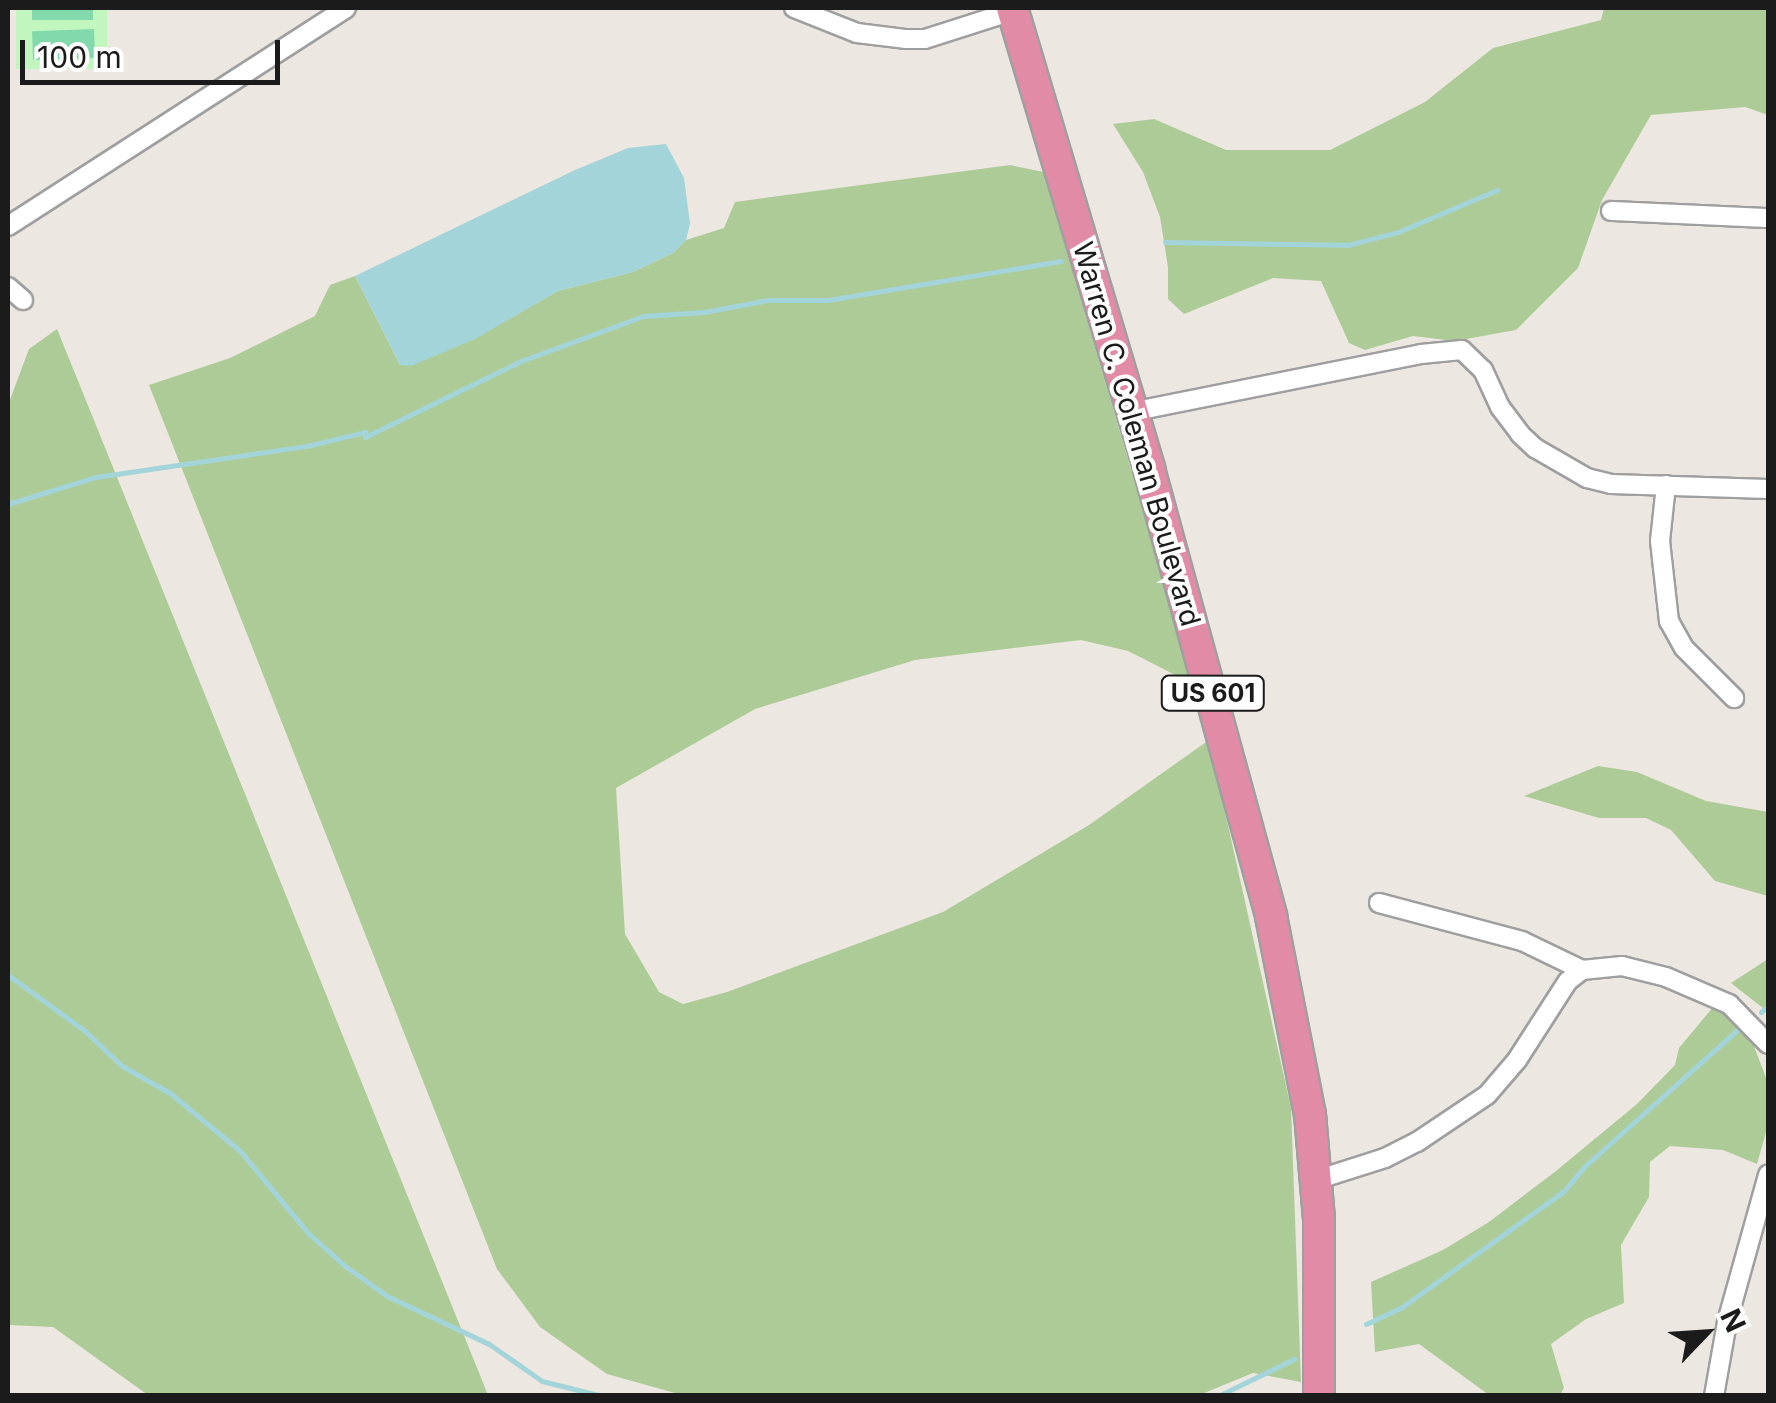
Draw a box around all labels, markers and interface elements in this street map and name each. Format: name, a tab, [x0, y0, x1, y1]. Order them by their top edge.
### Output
scale bar	[25, 20, 285, 82]
text: 100 m	[37, 39, 122, 75]
street label: Warren C. Coleman Boulevard	[1066, 238, 1208, 630]
road number: US 601	[1160, 673, 1266, 713]
north arrow	[1656, 1283, 1756, 1383]
text: N	[1713, 1303, 1753, 1337]

